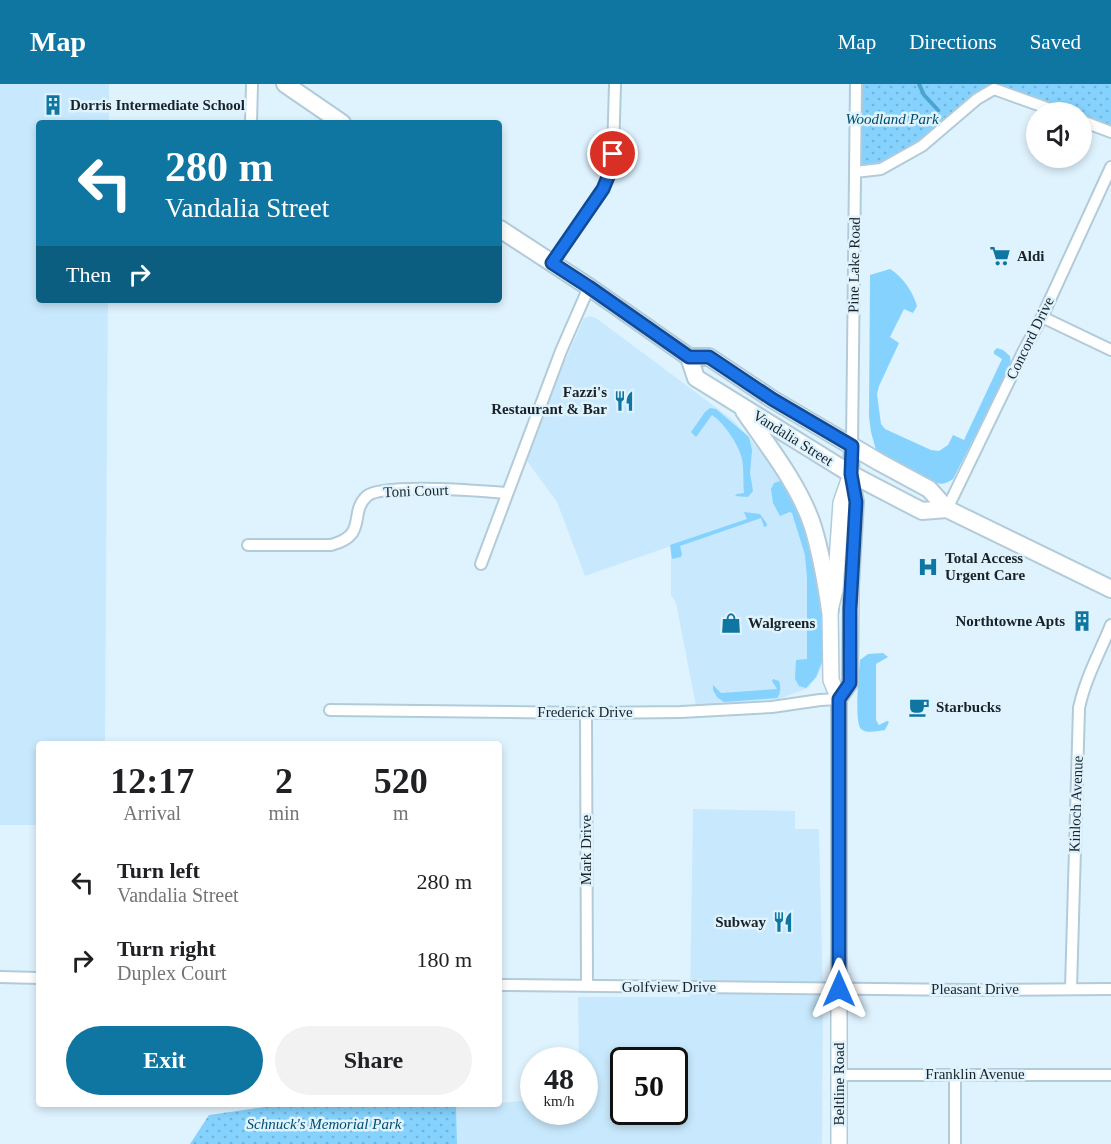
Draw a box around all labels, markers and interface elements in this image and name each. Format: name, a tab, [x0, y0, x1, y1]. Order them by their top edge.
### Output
text: Map	[30, 26, 86, 57]
text: Map	[838, 30, 876, 54]
text: Directions	[909, 30, 997, 54]
text: Saved	[1030, 30, 1081, 54]
building icon: Dorris Intermediate School	[41, 93, 65, 117]
place label: Dorris Intermediate School	[70, 97, 245, 113]
map controls	[1026, 102, 1092, 168]
button: sound	[1026, 102, 1092, 168]
park label: Woodland Park	[845, 111, 939, 127]
pin	[587, 128, 638, 179]
icon: arrive	[596, 137, 629, 170]
icon: left	[66, 144, 144, 222]
text: 280 m	[165, 144, 274, 190]
text: Vandalia Street	[165, 193, 329, 223]
street label: Pine Lake Road	[845, 216, 863, 313]
supermarket icon: Aldi	[988, 244, 1012, 268]
place label: Aldi	[1017, 248, 1045, 264]
icon: right	[123, 258, 156, 291]
text: Then	[66, 262, 111, 287]
street label: Concord Drive	[1003, 294, 1057, 382]
place label: Fazzi's Restaurant & Bar	[491, 384, 607, 417]
restaurant icon: Fazzi's Restaurant & Bar	[612, 389, 636, 413]
street label: Vandalia Street	[750, 407, 837, 469]
street label: Toni Court	[383, 482, 450, 500]
place label: Total Access Urgent Care	[945, 550, 1025, 583]
hospital icon: Total Access Urgent Care	[916, 555, 940, 579]
building icon: Northtowne Apts	[1070, 609, 1094, 633]
shop icon: Walgreens	[719, 611, 743, 635]
place label: Northtowne Apts	[955, 613, 1065, 629]
place label: Walgreens	[748, 615, 815, 631]
cafe icon: Starbucks	[907, 695, 931, 719]
place label: Starbucks	[936, 699, 1001, 715]
street label: Frederick Drive	[537, 704, 633, 720]
street label: Kinloch Avenue	[1066, 755, 1086, 853]
text: 12:17	[110, 761, 194, 801]
text: 2	[275, 761, 293, 801]
text: 520	[374, 761, 428, 801]
text: Arrival	[123, 802, 181, 824]
text: min	[268, 802, 300, 824]
text: m	[393, 802, 409, 824]
street label: Mark Drive	[578, 814, 594, 885]
text: Turn left	[117, 858, 200, 883]
icon: left	[66, 866, 99, 899]
text: 280 m	[416, 869, 472, 894]
text: Vandalia Street	[117, 884, 239, 906]
restaurant icon: Subway	[771, 910, 795, 934]
place label: Subway	[715, 914, 767, 930]
text: Turn right	[117, 936, 216, 961]
icon: right	[66, 944, 99, 977]
text: 180 m	[416, 947, 472, 972]
position arrow	[807, 957, 871, 1021]
text: Duplex Court	[117, 962, 226, 984]
street label: Golfview Drive	[622, 979, 717, 995]
street label: Pleasant Drive	[931, 981, 1019, 997]
button: Exit	[66, 1026, 263, 1095]
button: Share	[275, 1026, 472, 1095]
street label: Beltline Road	[831, 1042, 847, 1125]
speed limit sign: 50	[610, 1047, 688, 1125]
text: 48	[544, 1062, 574, 1095]
street label: Franklin Avenue	[925, 1066, 1025, 1082]
text: km/h	[544, 1093, 574, 1109]
park label: Schnuck's Memorial Park	[247, 1116, 402, 1132]

